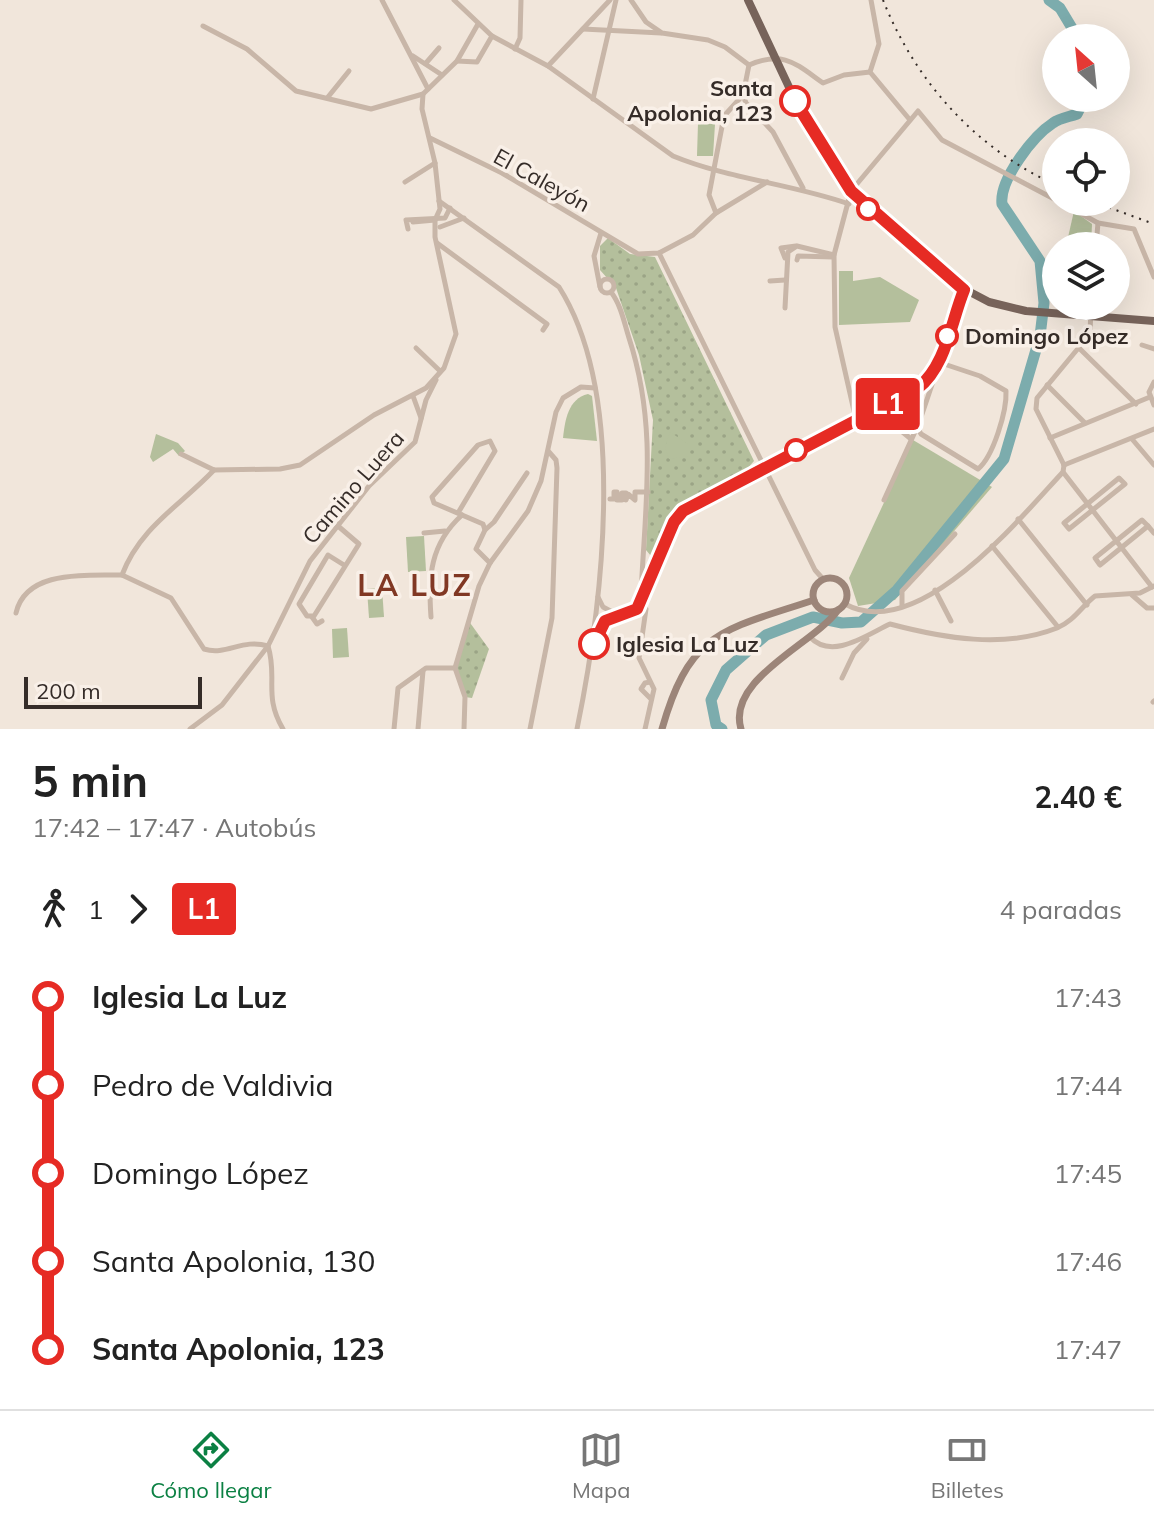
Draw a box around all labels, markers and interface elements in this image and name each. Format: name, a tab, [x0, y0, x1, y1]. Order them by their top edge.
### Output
north arrow	[1042, 24, 1130, 112]
map controls	[1042, 24, 1130, 320]
place label: Santa Apolonia, 123	[627, 74, 773, 127]
marker: Santa Apolonia, 123	[780, 86, 810, 116]
button: locate	[1042, 128, 1130, 216]
street label: El Caleyón	[489, 142, 595, 218]
unlabelled marker	[857, 198, 879, 220]
button: layers	[1042, 232, 1130, 320]
place label: Domingo López	[965, 322, 1129, 350]
marker: Domingo López	[936, 325, 958, 347]
line badge: L1	[852, 378, 924, 430]
text: L1	[872, 386, 904, 421]
street label: Camino Luera	[296, 425, 410, 549]
unlabelled marker	[785, 439, 807, 461]
district label: LA LUZ	[357, 566, 473, 604]
marker: Iglesia La Luz	[579, 629, 609, 659]
place label: Iglesia La Luz	[616, 630, 759, 658]
scale bar	[24, 673, 202, 709]
text: 200 m	[36, 677, 101, 705]
text: 5 min	[32, 753, 148, 808]
text: 2.40 €	[1034, 778, 1122, 816]
text: 17:42 – 17:47 · Autobús	[32, 811, 316, 844]
icon: walk	[32, 887, 76, 931]
icon: forward	[116, 887, 160, 931]
text: L1	[188, 891, 220, 926]
text: 1	[88, 893, 104, 926]
text: 4 paradas	[999, 893, 1122, 926]
text: Iglesia La Luz	[92, 978, 287, 1016]
text: 17:43	[1054, 981, 1122, 1014]
text: Pedro de Valdivia	[92, 1066, 334, 1104]
text: 17:44	[1054, 1069, 1122, 1102]
text: Domingo López	[92, 1154, 309, 1192]
text: 17:45	[1054, 1157, 1122, 1190]
text: Santa Apolonia, 130	[92, 1242, 375, 1280]
text: 17:46	[1054, 1245, 1122, 1278]
text: Santa Apolonia, 123	[92, 1330, 385, 1368]
text: 17:47	[1054, 1333, 1122, 1366]
tab: Cómo llegar	[150, 1428, 272, 1504]
tab: Mapa	[572, 1428, 630, 1504]
tab: Billetes	[931, 1428, 1004, 1504]

